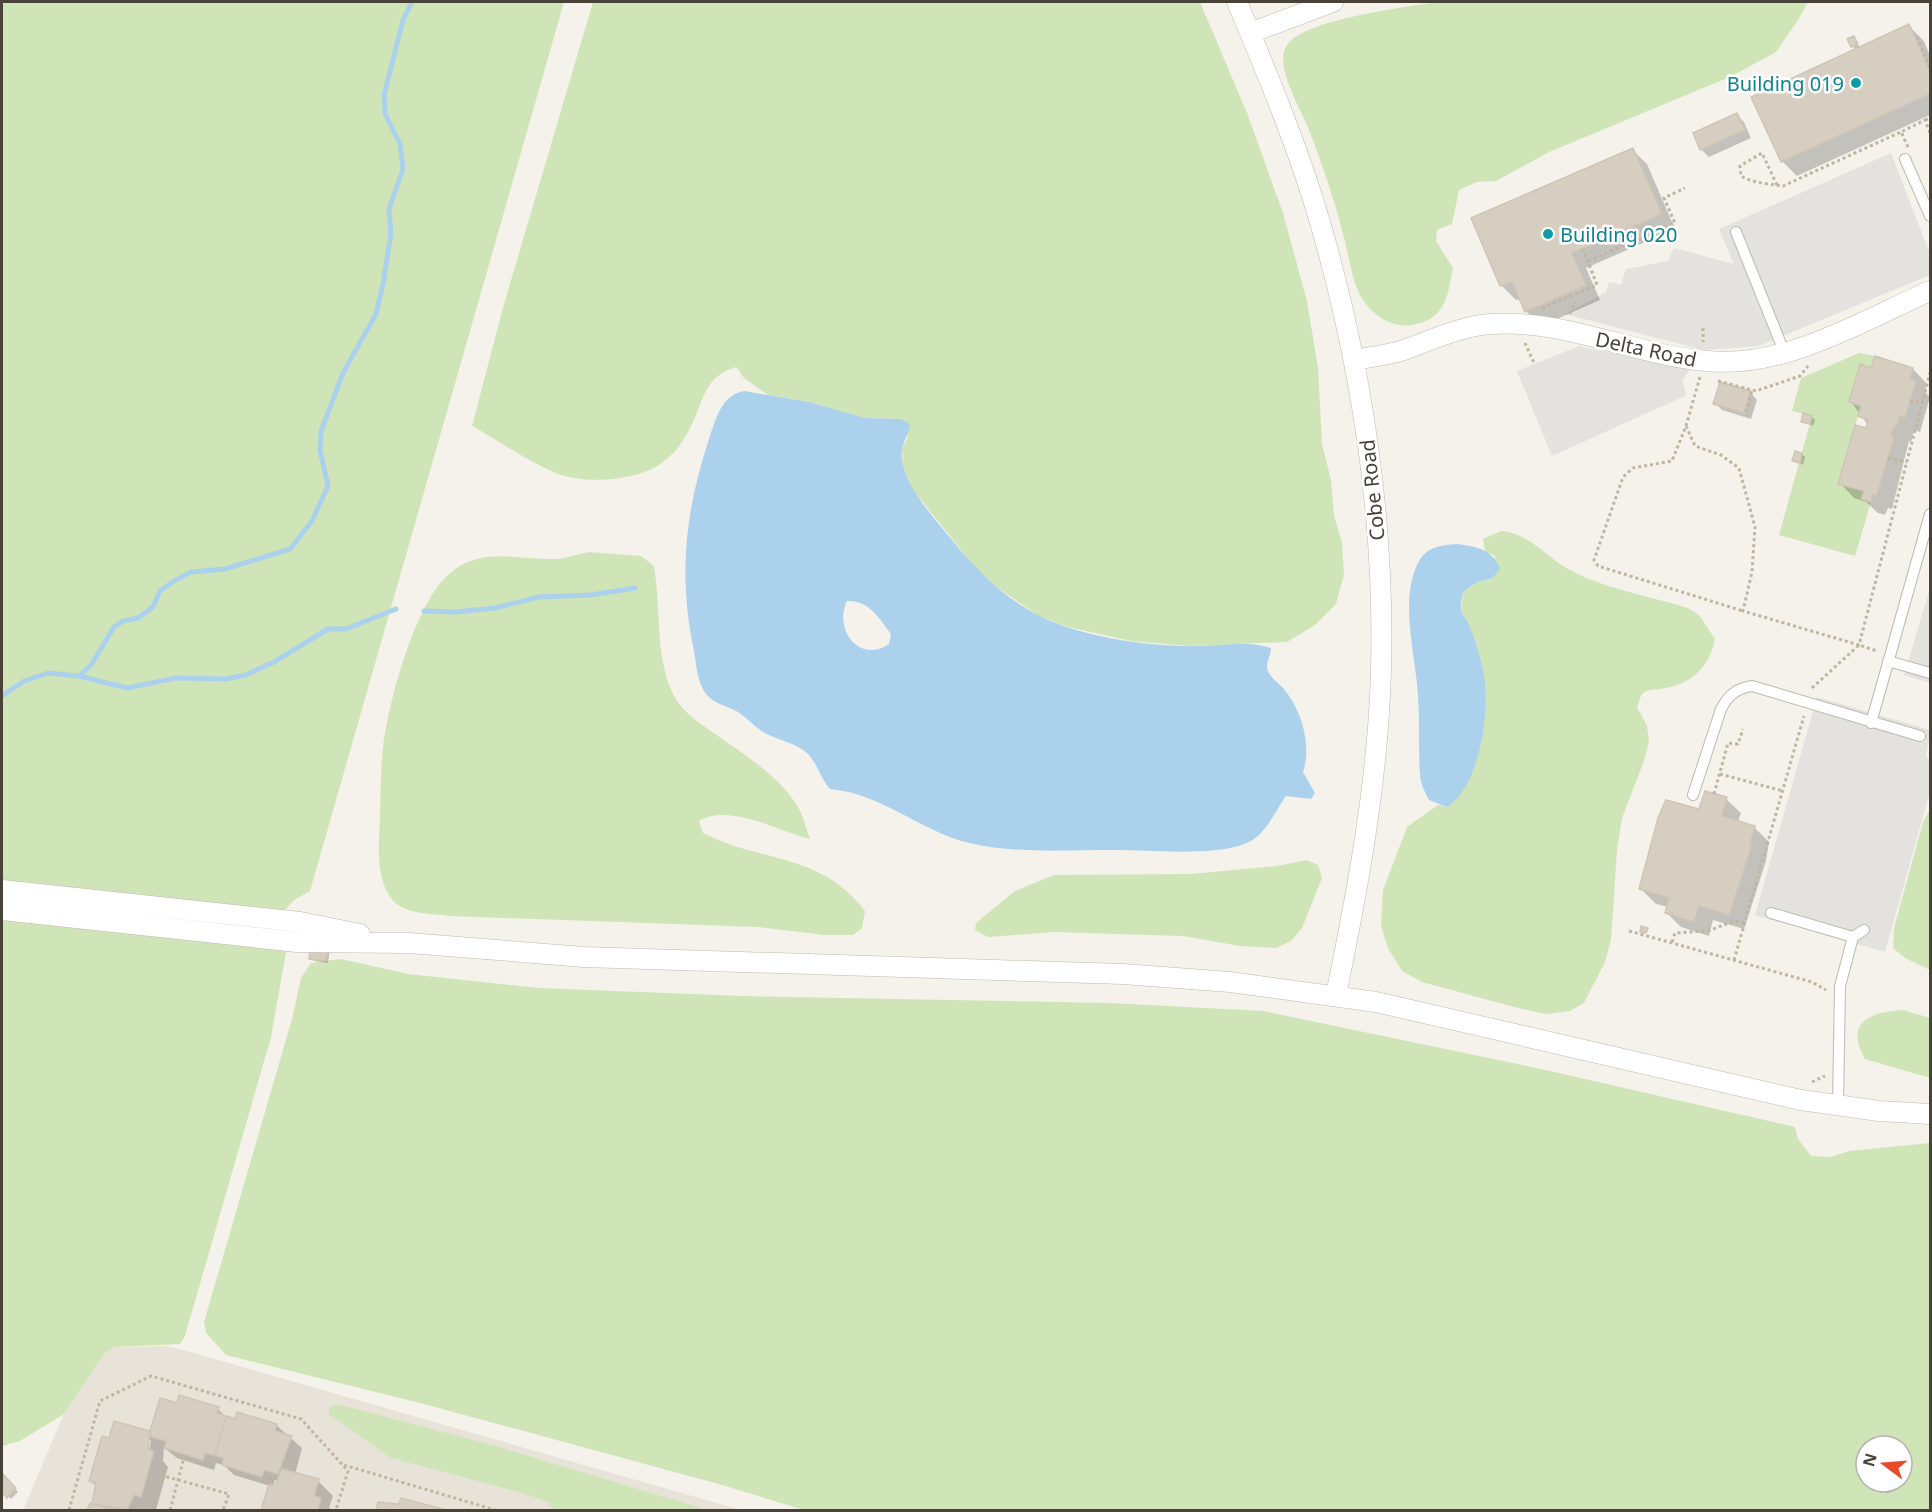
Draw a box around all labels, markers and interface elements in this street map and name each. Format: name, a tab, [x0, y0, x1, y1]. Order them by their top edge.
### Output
place label: Building 019	[1727, 70, 1844, 97]
marker: Building 019	[1849, 76, 1863, 90]
place label: Building 020	[1560, 221, 1677, 248]
marker: Building 020	[1541, 227, 1555, 241]
street label: Delta Road	[1593, 325, 1699, 373]
street label: Cobe Road	[1353, 438, 1391, 542]
north arrow	[1854, 1434, 1914, 1494]
text: N	[1857, 1451, 1882, 1469]

